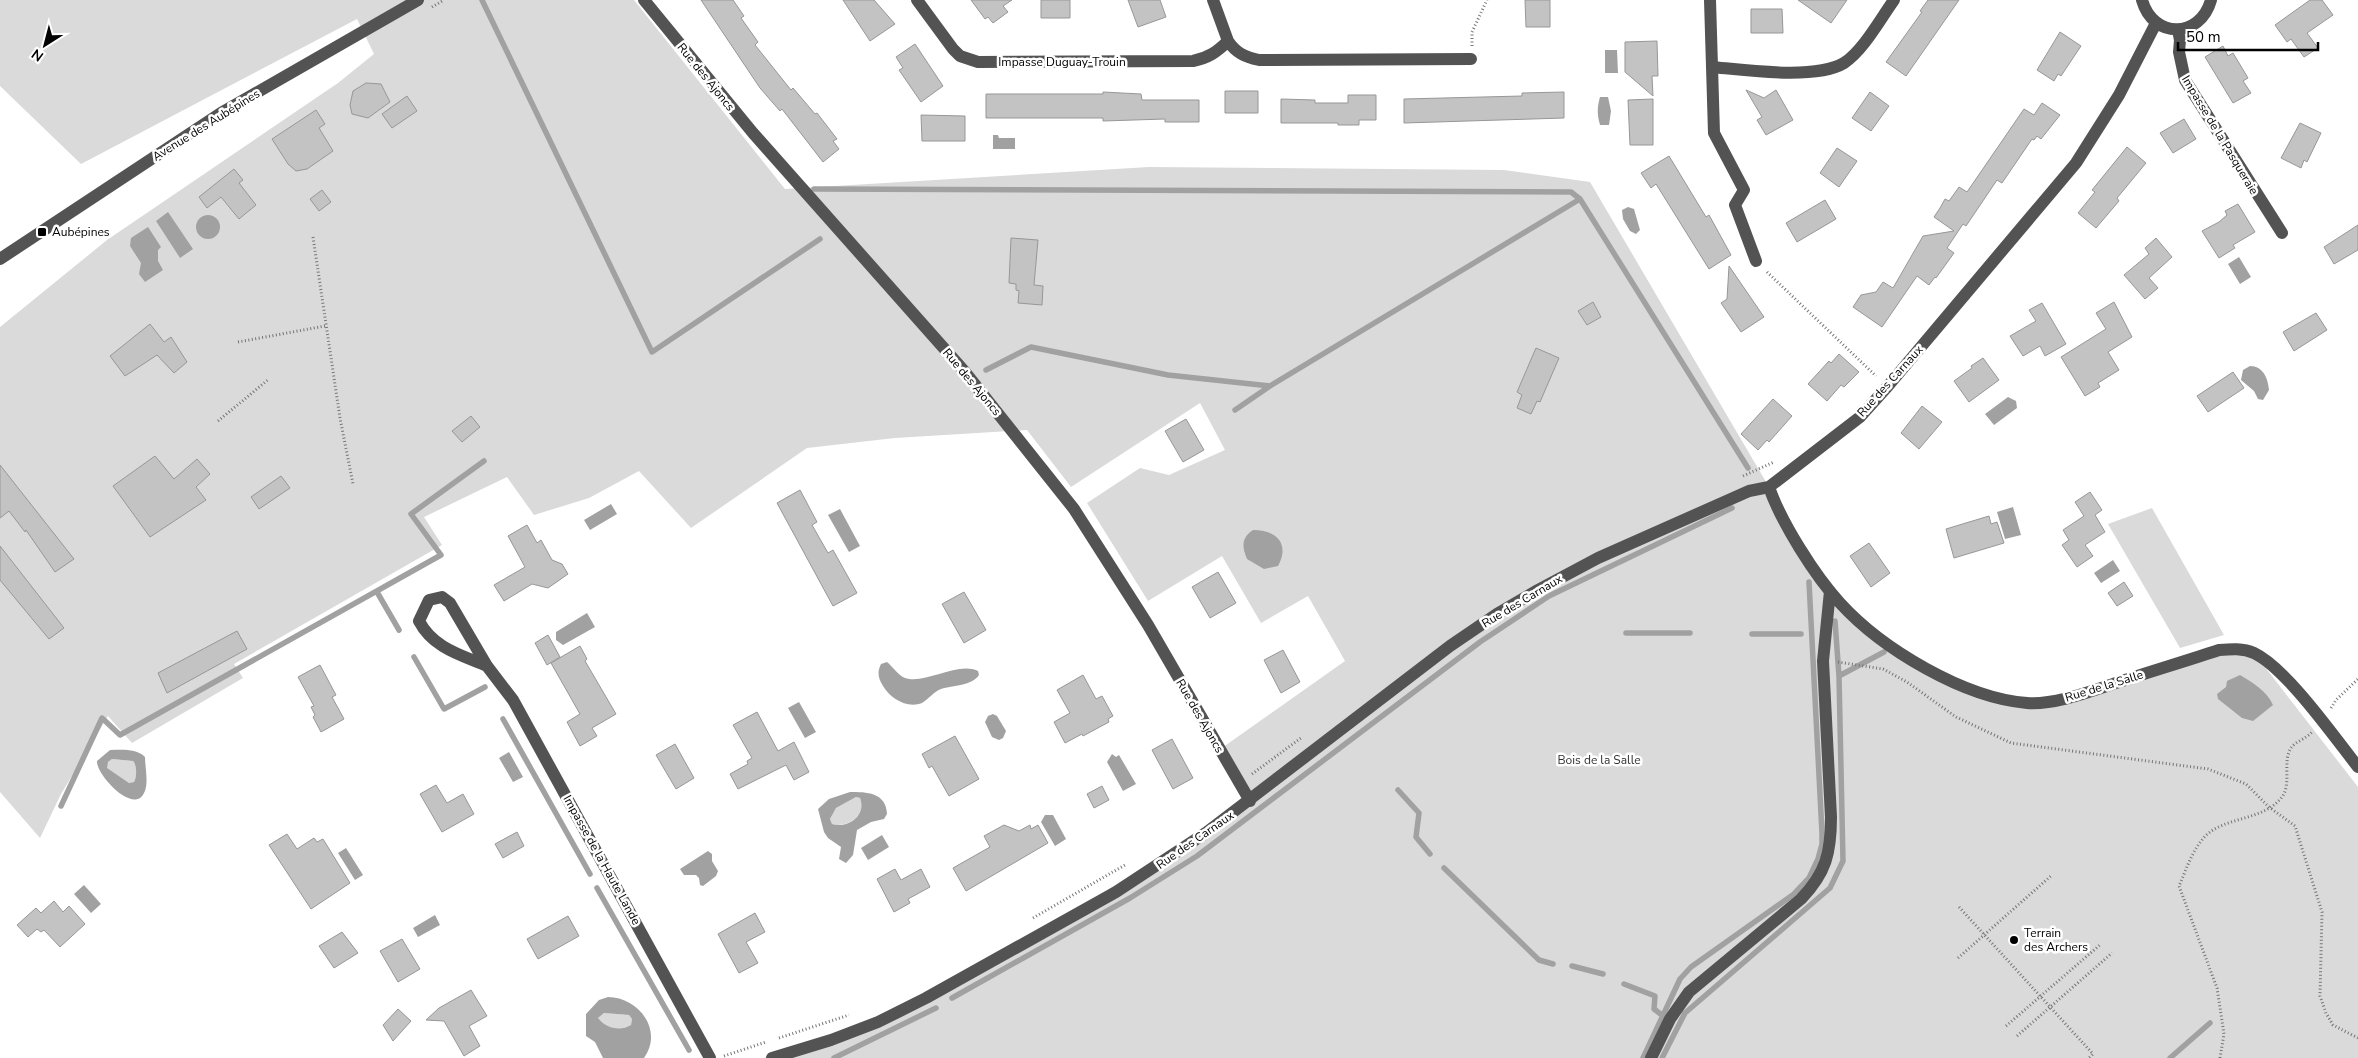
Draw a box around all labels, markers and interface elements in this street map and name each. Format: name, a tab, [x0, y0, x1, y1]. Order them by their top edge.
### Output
north arrow	[20, 20, 70, 70]
scale bar	[2178, 20, 2318, 52]
text: 50 m	[2186, 27, 2221, 47]
street label: Rue des Ajoncs	[674, 40, 738, 114]
text: N	[28, 44, 47, 66]
street label: Impasse Duguay-Trouin	[998, 54, 1126, 70]
street label: Impasse de la Pasqueraie	[2178, 72, 2262, 198]
street label: Avenue des Aubépines	[149, 85, 263, 165]
place label: Aubépines	[52, 224, 110, 240]
marker: Aubépines	[36, 226, 48, 238]
street label: Rue des Carnaux	[1854, 341, 1927, 420]
street label: Rue des Ajoncs	[939, 345, 1005, 419]
street label: Rue des Carnaux	[1479, 570, 1566, 631]
street label: Rue de la Salle	[2063, 667, 2145, 705]
street label: Rue des Ajoncs	[1172, 676, 1228, 756]
park label: Bois de la Salle	[1557, 752, 1641, 768]
street label: Impasse de la Haute Lande	[560, 792, 644, 928]
street label: Rue des Carnaux	[1153, 807, 1238, 873]
place label: Terrain des Archers	[2024, 925, 2088, 955]
marker: Terrain des Archers	[2008, 934, 2020, 946]

